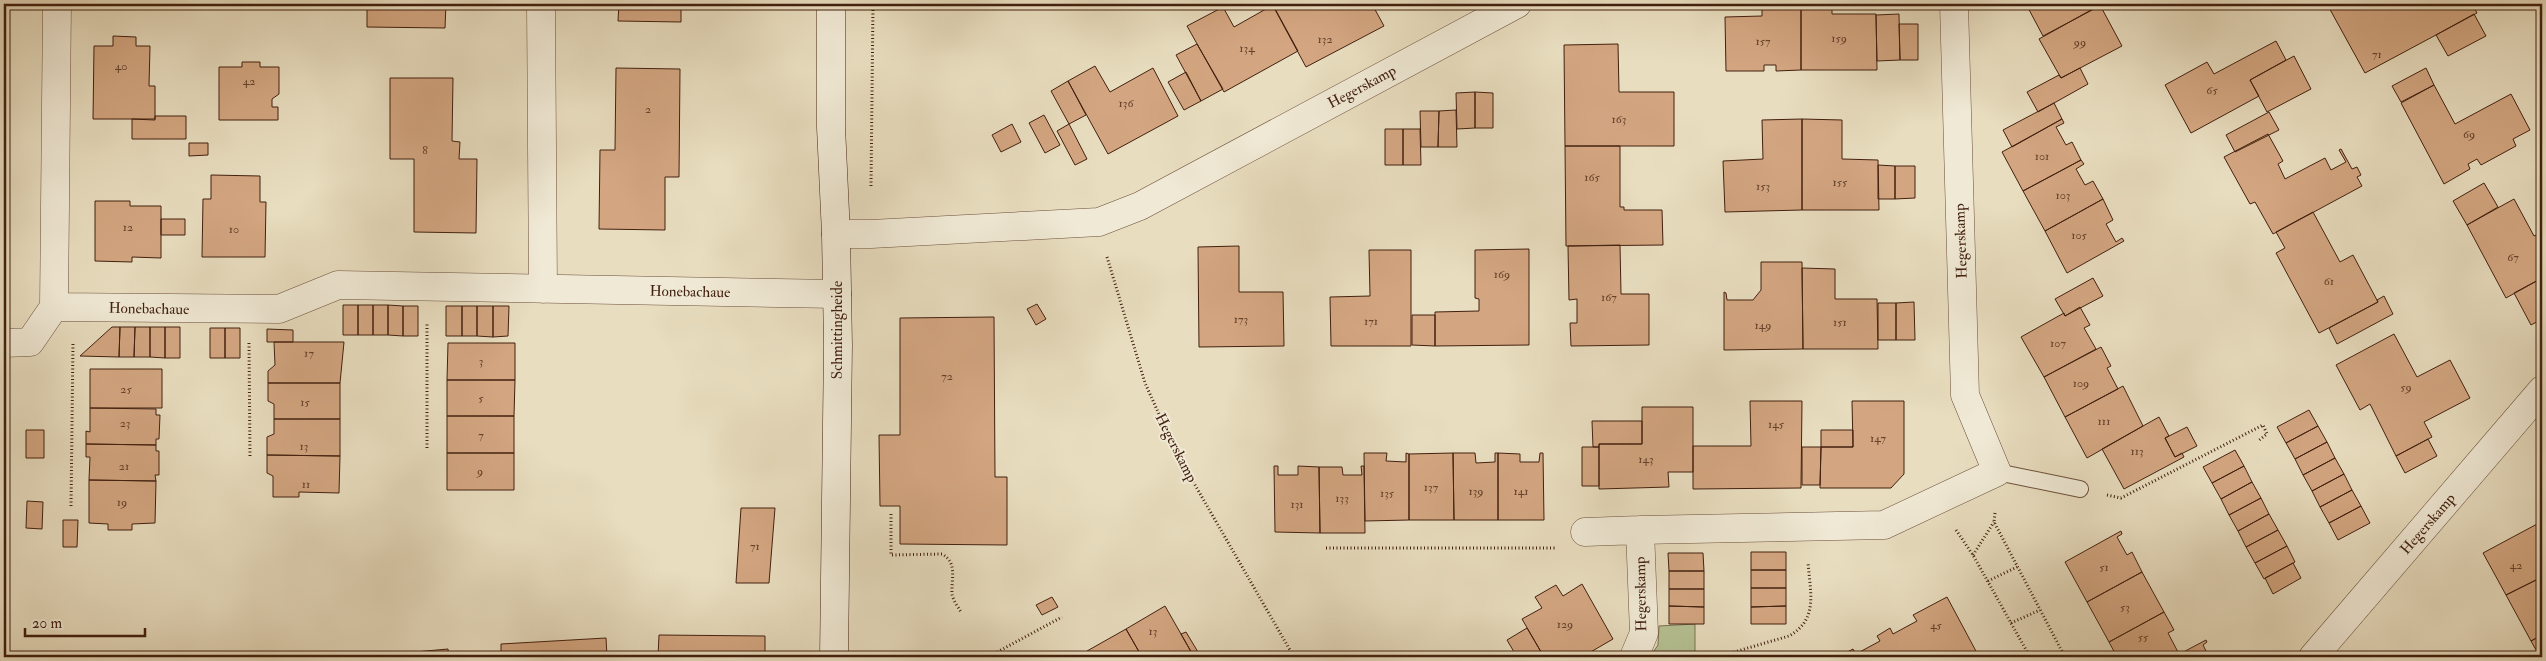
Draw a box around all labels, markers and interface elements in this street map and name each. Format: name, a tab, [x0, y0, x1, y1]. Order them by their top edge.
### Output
house number: 159	[1831, 31, 1847, 46]
house number: 132	[1318, 32, 1332, 47]
house number: 157	[1755, 34, 1771, 49]
house number: 99	[2073, 35, 2086, 50]
house number: 134	[1239, 41, 1255, 56]
house number: 71	[2372, 47, 2382, 62]
house number: 40	[115, 59, 127, 74]
street label: Hegerskamp	[1324, 61, 1400, 114]
house number: 42	[243, 74, 255, 89]
house number: 65	[2206, 83, 2218, 98]
house number: 136	[1119, 96, 1134, 111]
house number: 2	[645, 102, 651, 117]
house number: 163	[1612, 112, 1626, 127]
house number: 69	[2463, 127, 2475, 142]
house number: 8	[422, 143, 428, 158]
house number: 101	[2035, 149, 2049, 164]
house number: 165	[1584, 170, 1600, 185]
house number: 155	[1833, 175, 1848, 190]
house number: 153	[1756, 179, 1770, 194]
house number: 103	[2056, 188, 2070, 203]
street label: Hegerskamp	[1950, 203, 1973, 279]
house number: 12	[123, 220, 133, 235]
house number: 10	[229, 222, 239, 237]
house number: 105	[2071, 228, 2088, 243]
house number: 67	[2507, 250, 2519, 265]
house number: 169	[1494, 267, 1510, 282]
house number: 61	[2324, 274, 2334, 289]
street label: Schmittingheide	[828, 281, 847, 379]
street label: Honebachaue	[649, 282, 731, 302]
house number: 167	[1601, 290, 1617, 305]
street label: Honebachaue	[108, 299, 190, 319]
house number: 173	[1234, 312, 1248, 327]
house number: 171	[1364, 314, 1378, 329]
house number: 151	[1833, 315, 1847, 330]
house number: 149	[1755, 318, 1771, 333]
house number: 107	[2050, 336, 2066, 351]
house number: 17	[304, 346, 314, 361]
house number: 3	[479, 354, 483, 369]
house number: 72	[941, 369, 953, 384]
house number: 109	[2073, 376, 2089, 391]
house number: 59	[2400, 380, 2412, 395]
house number: 25	[120, 382, 132, 397]
house number: 5	[478, 391, 484, 406]
house number: 15	[300, 395, 310, 410]
street label: Hegerskamp	[1150, 410, 1202, 487]
house number: 111	[2098, 414, 2110, 429]
house number: 23	[120, 416, 130, 431]
house number: 145	[1768, 417, 1785, 432]
house number: 7	[478, 428, 484, 443]
house number: 147	[1870, 431, 1886, 446]
house number: 13	[300, 439, 308, 454]
house number: 113	[2130, 444, 2144, 459]
house number: 143	[1638, 452, 1654, 467]
house number: 21	[119, 459, 129, 474]
house number: 9	[476, 464, 483, 479]
house number: 11	[302, 477, 310, 492]
house number: 137	[1424, 480, 1439, 495]
house number: 139	[1468, 484, 1484, 499]
house number: 141	[1513, 484, 1529, 499]
house number: 135	[1380, 486, 1395, 501]
street label: Hegerskamp	[2396, 489, 2461, 559]
house number: 133	[1335, 491, 1349, 506]
house number: 19	[117, 495, 127, 510]
house number: 131	[1290, 497, 1304, 512]
house number: 71	[750, 539, 760, 554]
street label: Hegerskamp	[1631, 556, 1652, 632]
house number: 42	[2510, 558, 2522, 573]
house number: 51	[2099, 560, 2109, 575]
house number: 53	[2120, 600, 2130, 615]
scale bar	[25, 606, 145, 638]
text: 20 m	[32, 614, 62, 633]
house number: 129	[1557, 617, 1573, 632]
house number: 45	[1930, 618, 1943, 633]
house number: 13	[1149, 624, 1157, 639]
house number: 55	[2138, 630, 2149, 645]

